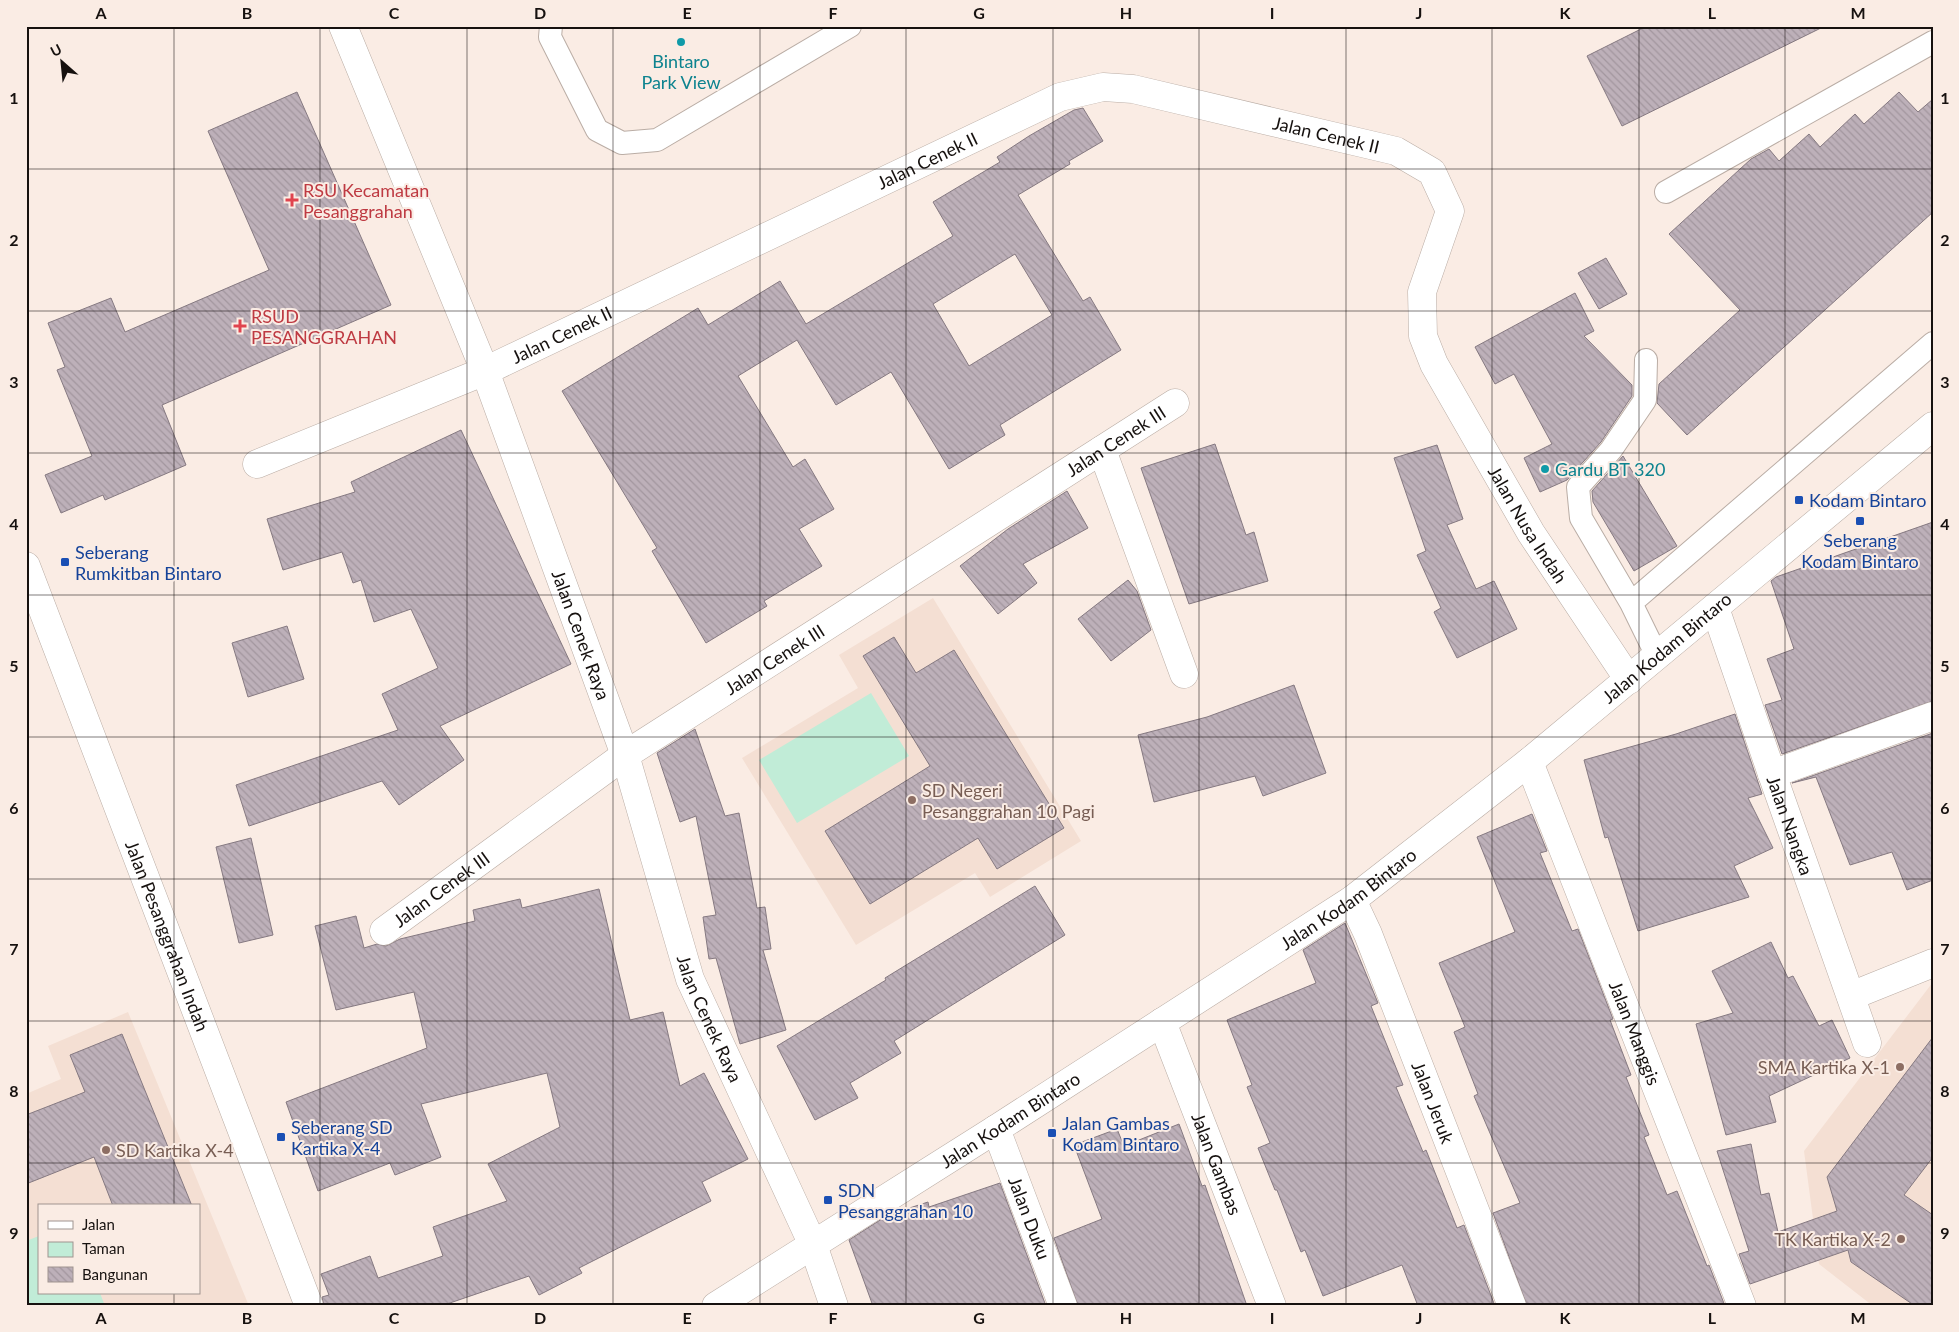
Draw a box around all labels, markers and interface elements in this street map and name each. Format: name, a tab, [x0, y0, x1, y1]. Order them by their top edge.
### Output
text: A	[94, 3, 107, 22]
text: B	[242, 3, 252, 22]
text: C	[389, 3, 400, 22]
text: D	[534, 3, 546, 22]
text: E	[682, 3, 692, 22]
text: F	[828, 3, 838, 22]
text: G	[973, 3, 985, 22]
text: H	[1120, 3, 1132, 22]
text: I	[1270, 3, 1274, 22]
text: J	[1416, 3, 1422, 22]
text: K	[1560, 3, 1572, 22]
text: L	[1708, 3, 1717, 22]
text: M	[1850, 3, 1866, 22]
marker: Bintaro Park View	[675, 36, 687, 48]
north arrow	[38, 38, 88, 88]
text: U	[47, 40, 64, 60]
place label: Bintaro Park View	[641, 50, 721, 93]
text: 1	[9, 88, 19, 107]
text: 1	[1940, 88, 1950, 107]
street label: Jalan Cenek II	[1271, 111, 1382, 158]
street label: Jalan Cenek II	[873, 127, 981, 194]
place label: RSU Kecamatan Pesanggrahan	[303, 179, 429, 222]
marker: RSU Kecamatan Pesanggrahan	[285, 193, 299, 207]
text: 2	[9, 230, 19, 249]
text: 2	[1940, 230, 1950, 249]
street label: Jalan Cenek II	[508, 301, 615, 368]
place label: RSUD PESANGGRAHAN	[251, 305, 397, 348]
marker: RSUD PESANGGRAHAN	[233, 319, 247, 333]
text: 3	[9, 372, 19, 391]
text: 3	[1940, 372, 1950, 391]
street label: Jalan Cenek III	[1062, 401, 1170, 481]
place label: Gardu BT 320	[1555, 458, 1665, 480]
street label: Jalan Nusa Indah	[1484, 462, 1572, 587]
marker: Gardu BT 320	[1539, 463, 1551, 475]
place label: Kodam Bintaro	[1809, 489, 1926, 511]
marker: Kodam Bintaro	[1793, 494, 1805, 506]
text: 4	[9, 514, 19, 533]
text: 4	[1940, 514, 1950, 533]
marker: Seberang Kodam Bintaro	[1854, 515, 1866, 527]
place label: Seberang Kodam Bintaro	[1801, 529, 1919, 572]
place label: Seberang Rumkitban Bintaro	[75, 541, 222, 584]
marker: Seberang Rumkitban Bintaro	[59, 556, 71, 568]
street label: Jalan Cenek Raya	[547, 567, 615, 703]
street label: Jalan Kodam Bintaro	[1598, 587, 1736, 708]
street label: Jalan Cenek III	[721, 619, 828, 699]
text: 5	[9, 656, 19, 675]
text: 5	[1940, 656, 1950, 675]
street label: Jalan Nangka	[1762, 773, 1818, 878]
place label: SD Negeri Pesanggrahan 10 Pagi	[922, 779, 1095, 822]
marker: SD Negeri Pesanggrahan 10 Pagi	[906, 794, 918, 806]
text: 6	[9, 798, 19, 817]
text: 6	[1940, 798, 1950, 817]
street label: Jalan Pesanggrahan Indah	[121, 837, 214, 1034]
street label: Jalan Kodam Bintaro	[1276, 843, 1420, 954]
street label: Jalan Cenek III	[389, 847, 494, 932]
text: 7	[9, 939, 19, 958]
text: 7	[1940, 939, 1950, 958]
street label: Jalan Cenek Raya	[673, 952, 747, 1086]
street label: Jalan Manggis	[1605, 978, 1666, 1089]
place label: SMA Kartika X-1	[1758, 1056, 1890, 1078]
street label: Jalan Jeruk	[1407, 1058, 1459, 1147]
marker: SMA Kartika X-1	[1894, 1061, 1906, 1073]
street label: Jalan Kodam Bintaro	[936, 1067, 1084, 1173]
text: 8	[9, 1081, 19, 1100]
text: 8	[1940, 1081, 1950, 1100]
street label: Jalan Gambas	[1187, 1110, 1247, 1218]
place label: Jalan Gambas Kodam Bintaro	[1062, 1112, 1179, 1155]
place label: Seberang SD Kartika X-4	[291, 1116, 393, 1159]
marker: Jalan Gambas Kodam Bintaro	[1046, 1127, 1058, 1139]
marker: Seberang SD Kartika X-4	[275, 1131, 287, 1143]
place label: SD Kartika X-4	[116, 1139, 234, 1161]
marker: SD Kartika X-4	[100, 1144, 112, 1156]
street label: Jalan Duku	[1004, 1173, 1055, 1262]
place label: SDN Pesanggrahan 10	[838, 1179, 973, 1222]
marker: SDN Pesanggrahan 10	[822, 1194, 834, 1206]
legend	[38, 1204, 200, 1294]
text: Jalan	[82, 1215, 115, 1233]
text: 9	[9, 1223, 19, 1242]
text: 9	[1940, 1223, 1950, 1242]
place label: TK Kartika X-2	[1774, 1228, 1891, 1250]
marker: TK Kartika X-2	[1895, 1233, 1907, 1245]
text: Taman	[82, 1239, 125, 1257]
text: Bangunan	[82, 1265, 148, 1283]
text: A	[94, 1308, 107, 1327]
text: B	[242, 1308, 252, 1327]
text: C	[389, 1308, 400, 1327]
text: D	[534, 1308, 546, 1327]
text: E	[682, 1308, 692, 1327]
text: F	[828, 1308, 838, 1327]
text: G	[973, 1308, 985, 1327]
text: H	[1120, 1308, 1132, 1327]
text: I	[1270, 1308, 1274, 1327]
text: J	[1416, 1308, 1422, 1327]
text: K	[1560, 1308, 1572, 1327]
text: L	[1708, 1308, 1717, 1327]
text: M	[1850, 1308, 1866, 1327]

